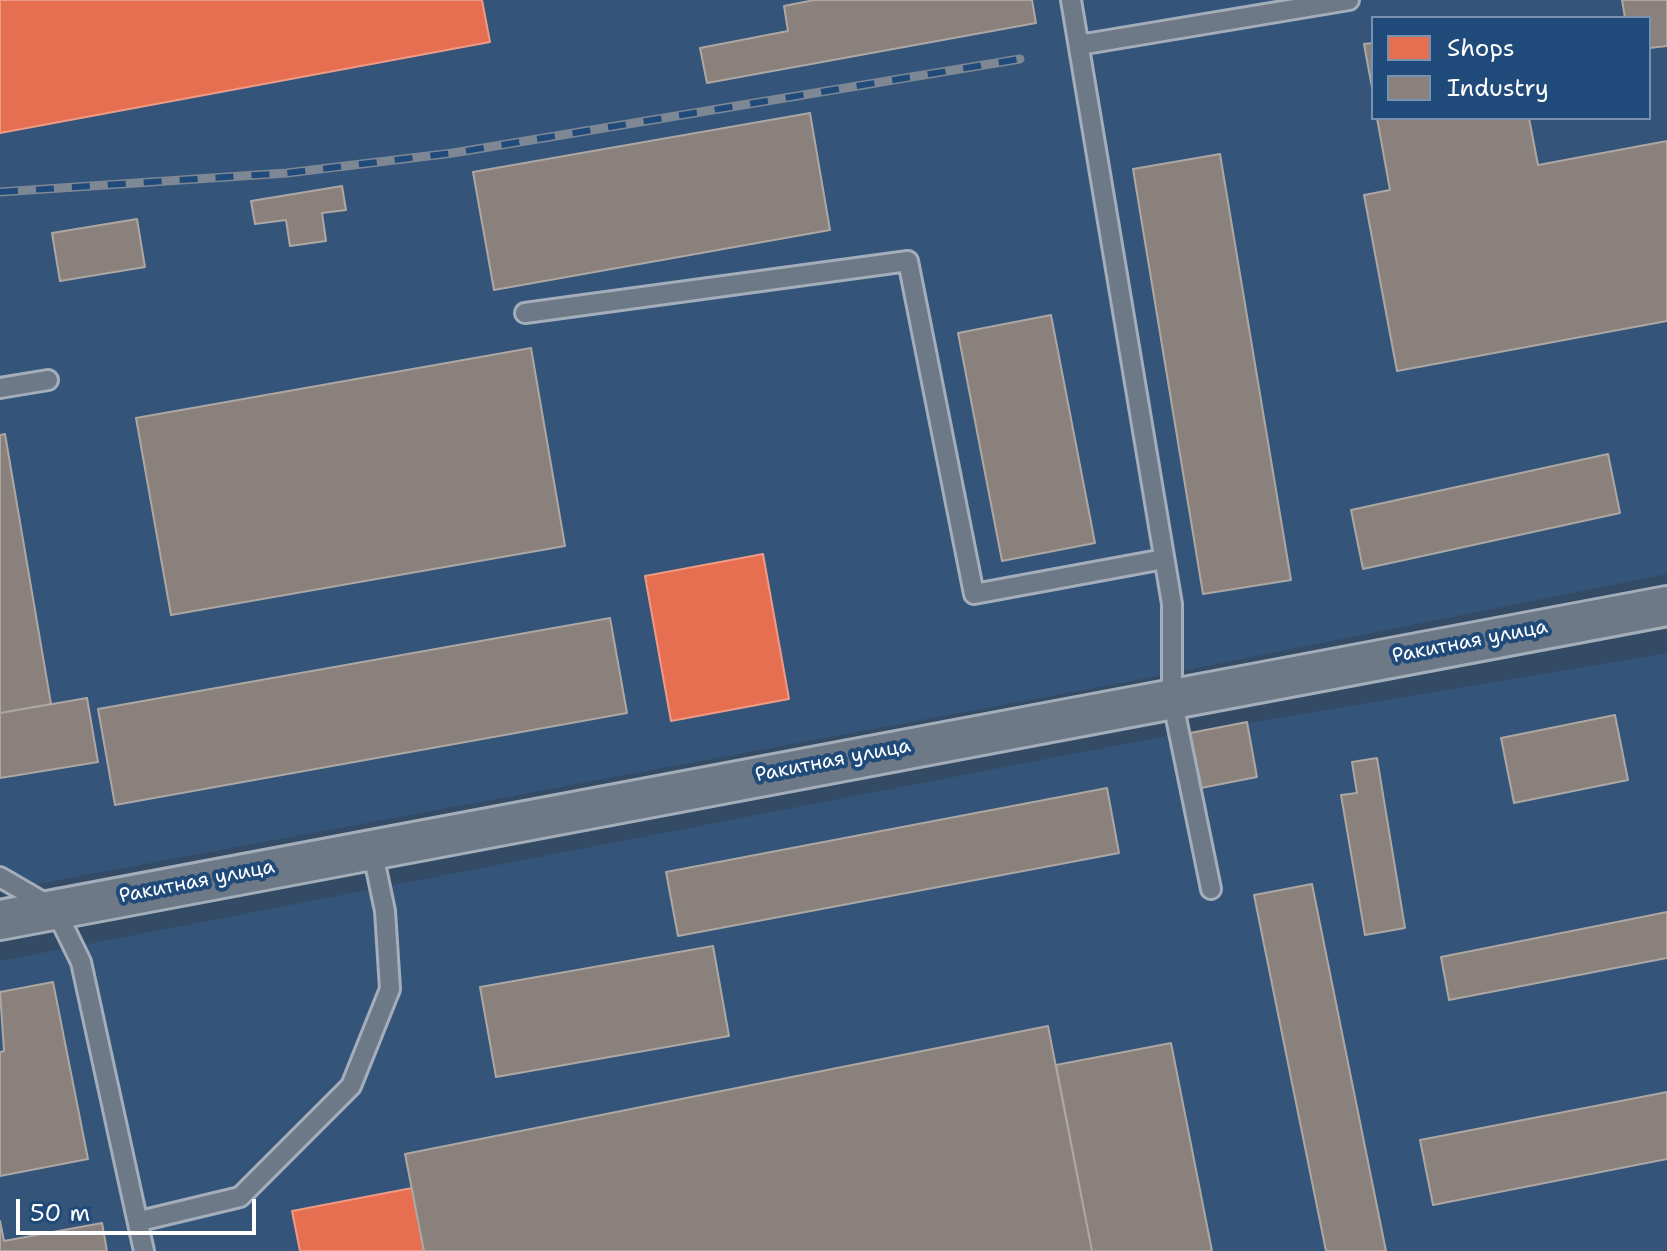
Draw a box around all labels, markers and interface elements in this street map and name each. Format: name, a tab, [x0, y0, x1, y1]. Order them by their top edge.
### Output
legend	[1371, 16, 1651, 120]
text: Shops	[1447, 32, 1515, 64]
text: Industry	[1447, 72, 1549, 104]
street label: Ракитная улица	[1390, 615, 1550, 669]
street label: Ракитная улица	[753, 734, 913, 788]
street label: Ракитная улица	[117, 855, 277, 909]
scale bar	[20, 1183, 260, 1233]
text: 50 m	[30, 1197, 90, 1229]

